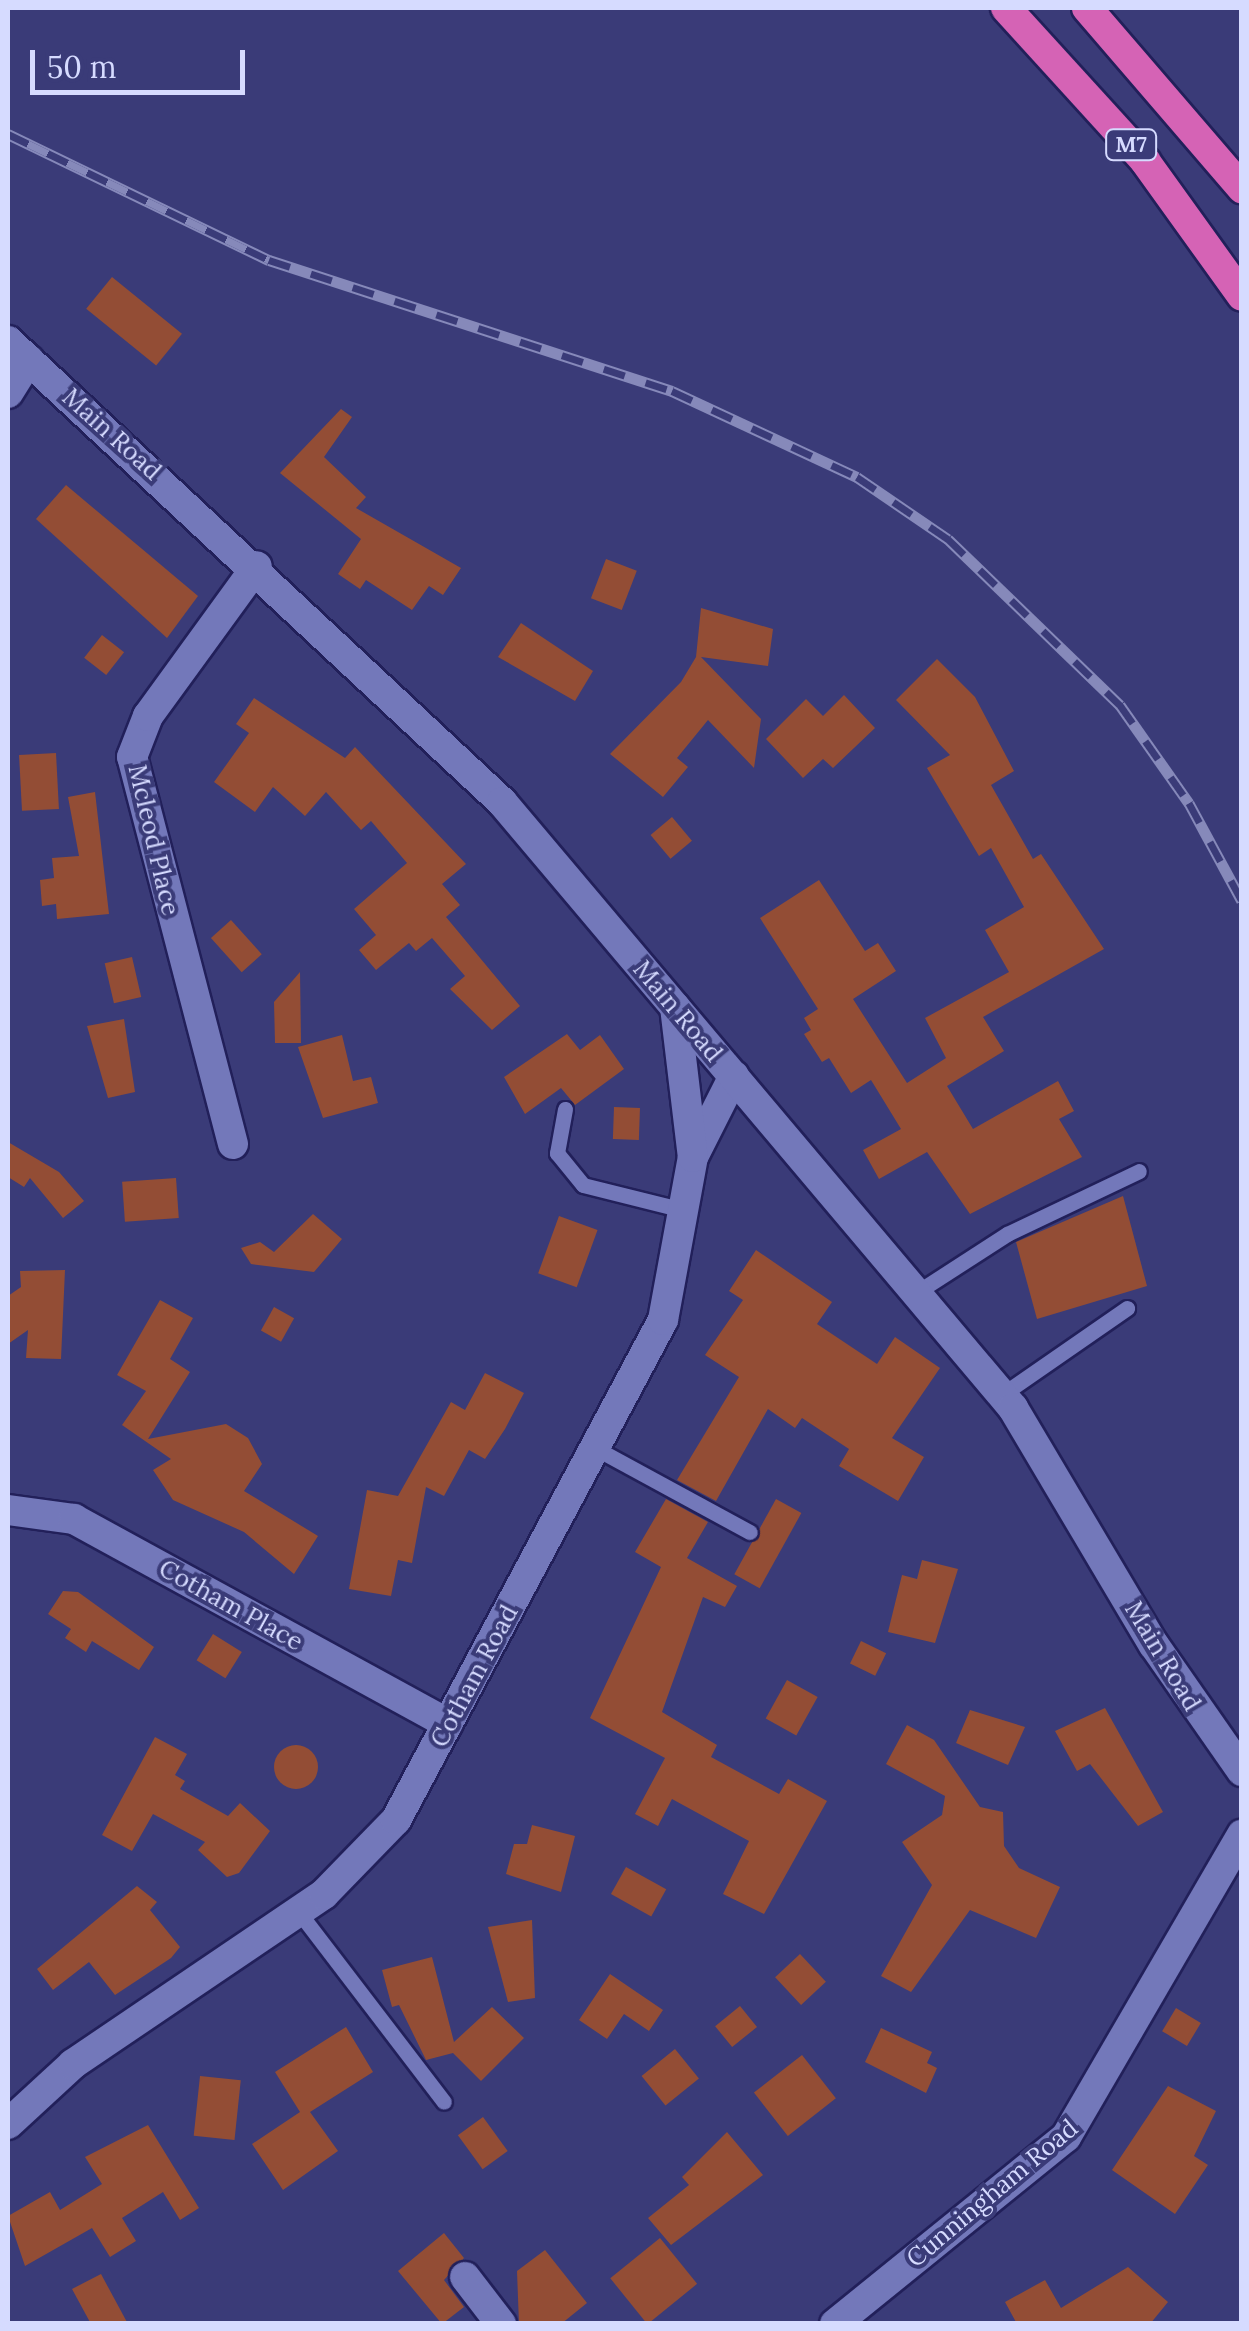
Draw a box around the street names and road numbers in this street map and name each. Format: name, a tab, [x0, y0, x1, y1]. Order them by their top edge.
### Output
road number: M7	[1104, 128, 1158, 162]
street label: Main Road	[56, 382, 168, 486]
street label: Mcleod Place	[122, 762, 186, 918]
street label: Main Road	[627, 954, 729, 1068]
street label: Cotham Place	[154, 1553, 308, 1657]
street label: Main Road	[1119, 1596, 1207, 1716]
street label: Cotham Road	[424, 1600, 524, 1752]
street label: Cunningham Road	[900, 2113, 1084, 2273]

